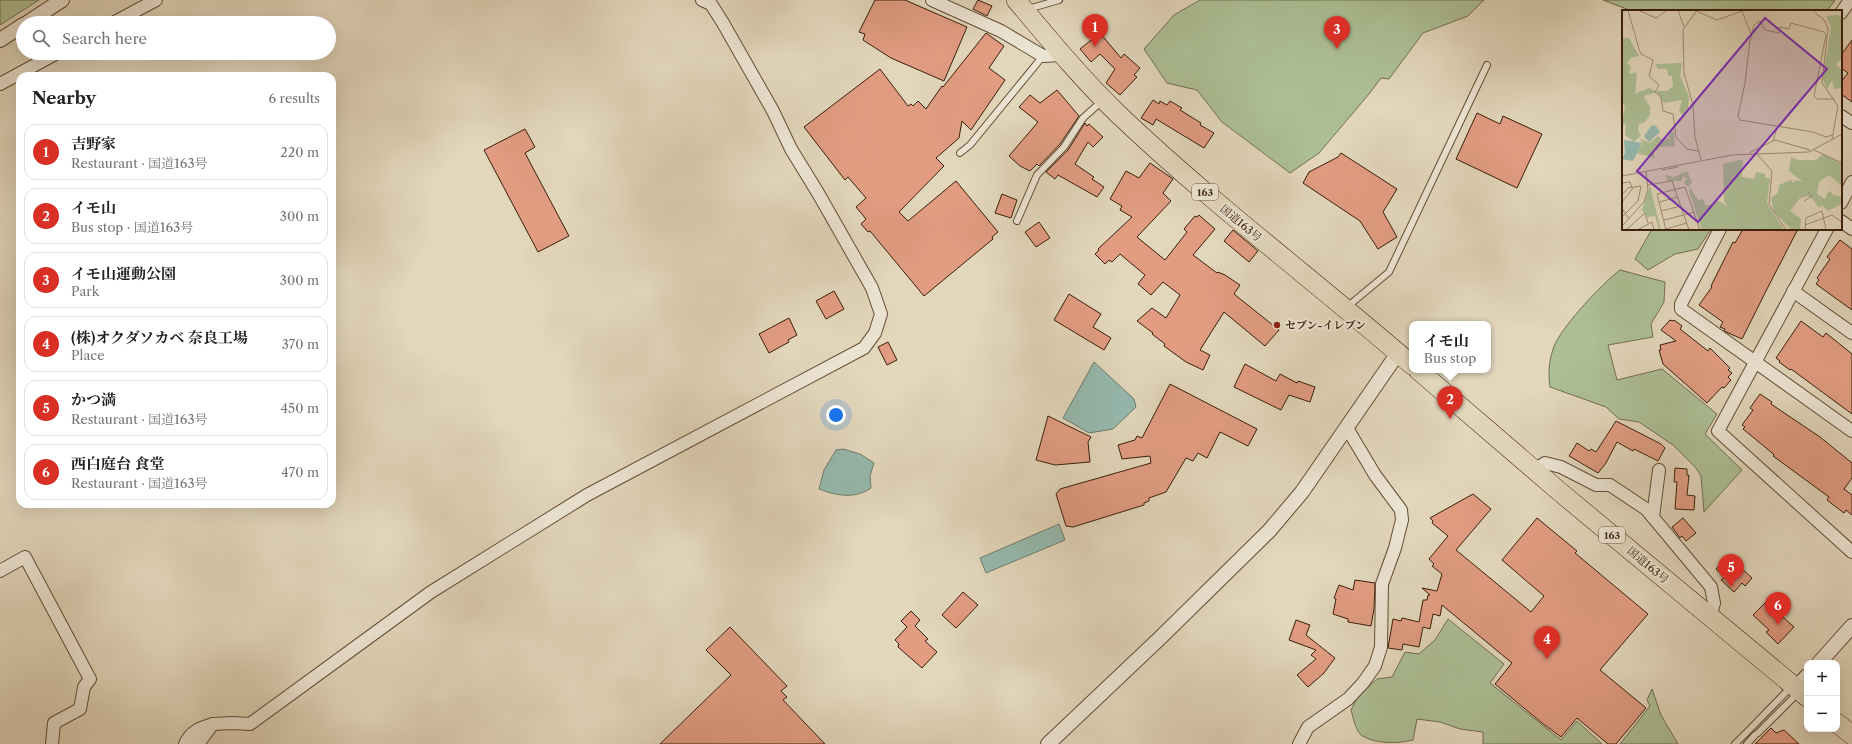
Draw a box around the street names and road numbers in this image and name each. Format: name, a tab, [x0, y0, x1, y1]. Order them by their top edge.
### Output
road number: 163	[1192, 184, 1218, 200]
street label: 国道163号	[1217, 202, 1265, 244]
road number: 163	[1599, 527, 1625, 543]
street label: 国道163号	[1624, 544, 1672, 586]

